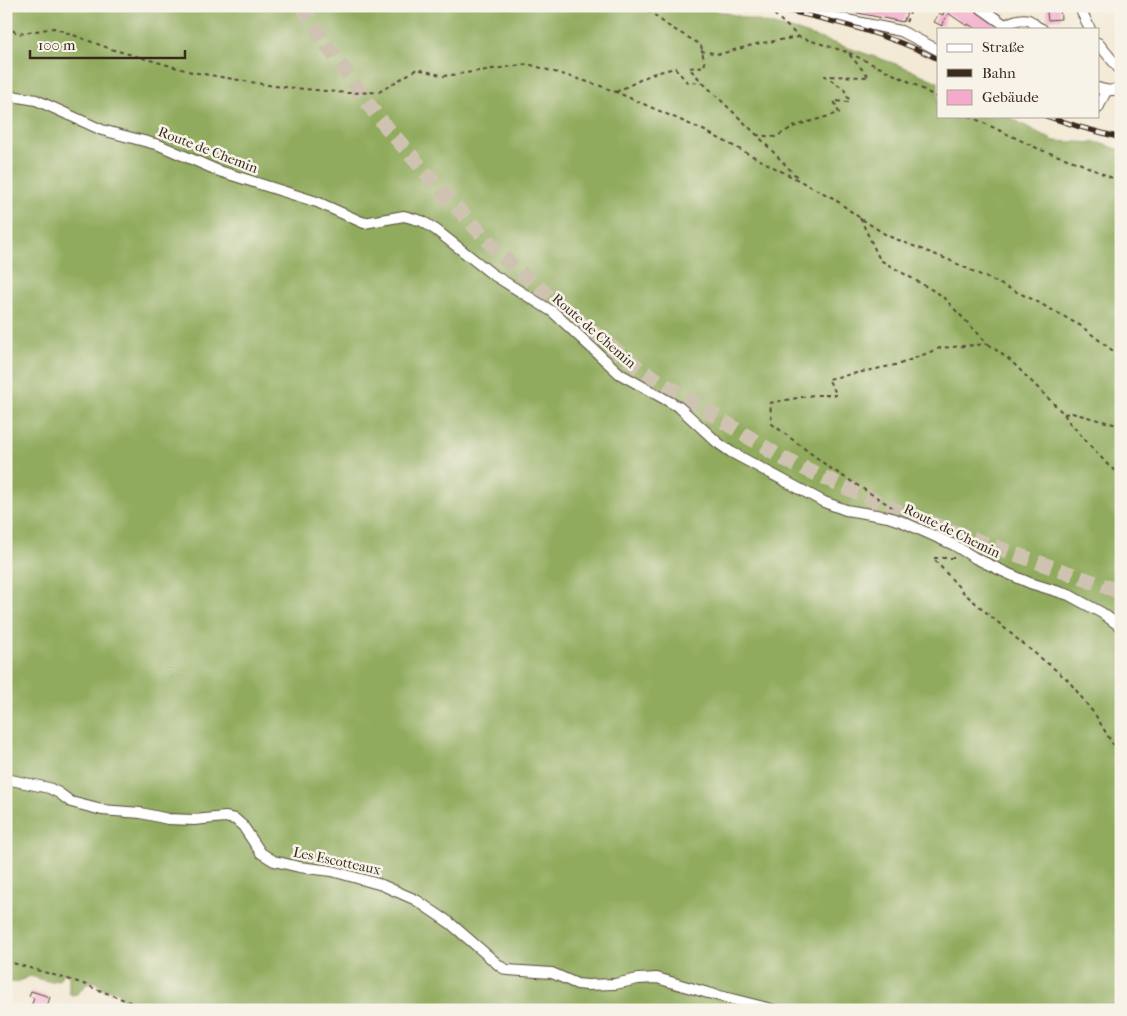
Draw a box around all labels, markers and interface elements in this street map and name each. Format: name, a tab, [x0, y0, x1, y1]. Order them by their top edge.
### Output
scale bar	[30, 28, 185, 60]
legend	[937, 28, 1100, 118]
text: 100 m	[38, 36, 76, 54]
text: Straße	[982, 38, 1025, 56]
text: Bahn	[982, 64, 1016, 82]
text: Gebäude	[982, 88, 1039, 106]
street label: Route de Chemin	[156, 123, 260, 177]
street label: Route de Chemin	[549, 290, 639, 372]
street label: Route de Chemin	[901, 500, 1003, 562]
street label: Les Escotteaux	[292, 843, 383, 879]

